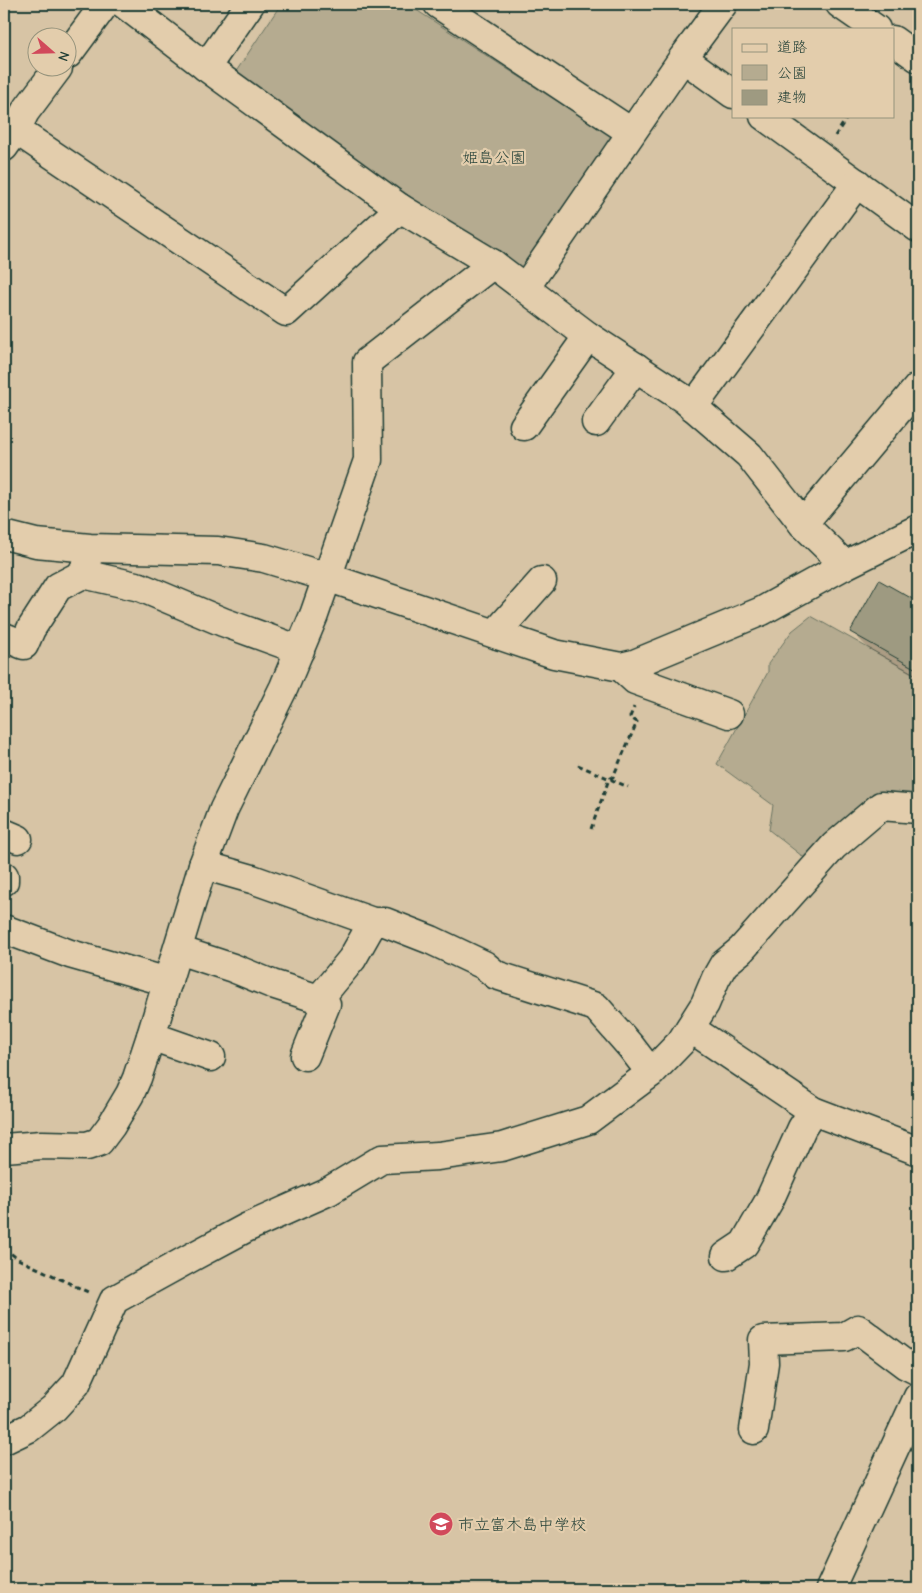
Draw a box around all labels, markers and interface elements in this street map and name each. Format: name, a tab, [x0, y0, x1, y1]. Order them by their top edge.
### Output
north arrow	[28, 28, 78, 78]
legend	[732, 28, 894, 118]
text: 道路	[777, 38, 807, 56]
text: N	[54, 49, 73, 63]
text: 公園	[777, 64, 807, 82]
text: 建物	[777, 88, 807, 106]
park label: 姫島公園	[462, 149, 526, 167]
school or university icon: 市立富木島中学校	[428, 1511, 454, 1537]
place label: 市立富木島中学校	[458, 1516, 586, 1534]

